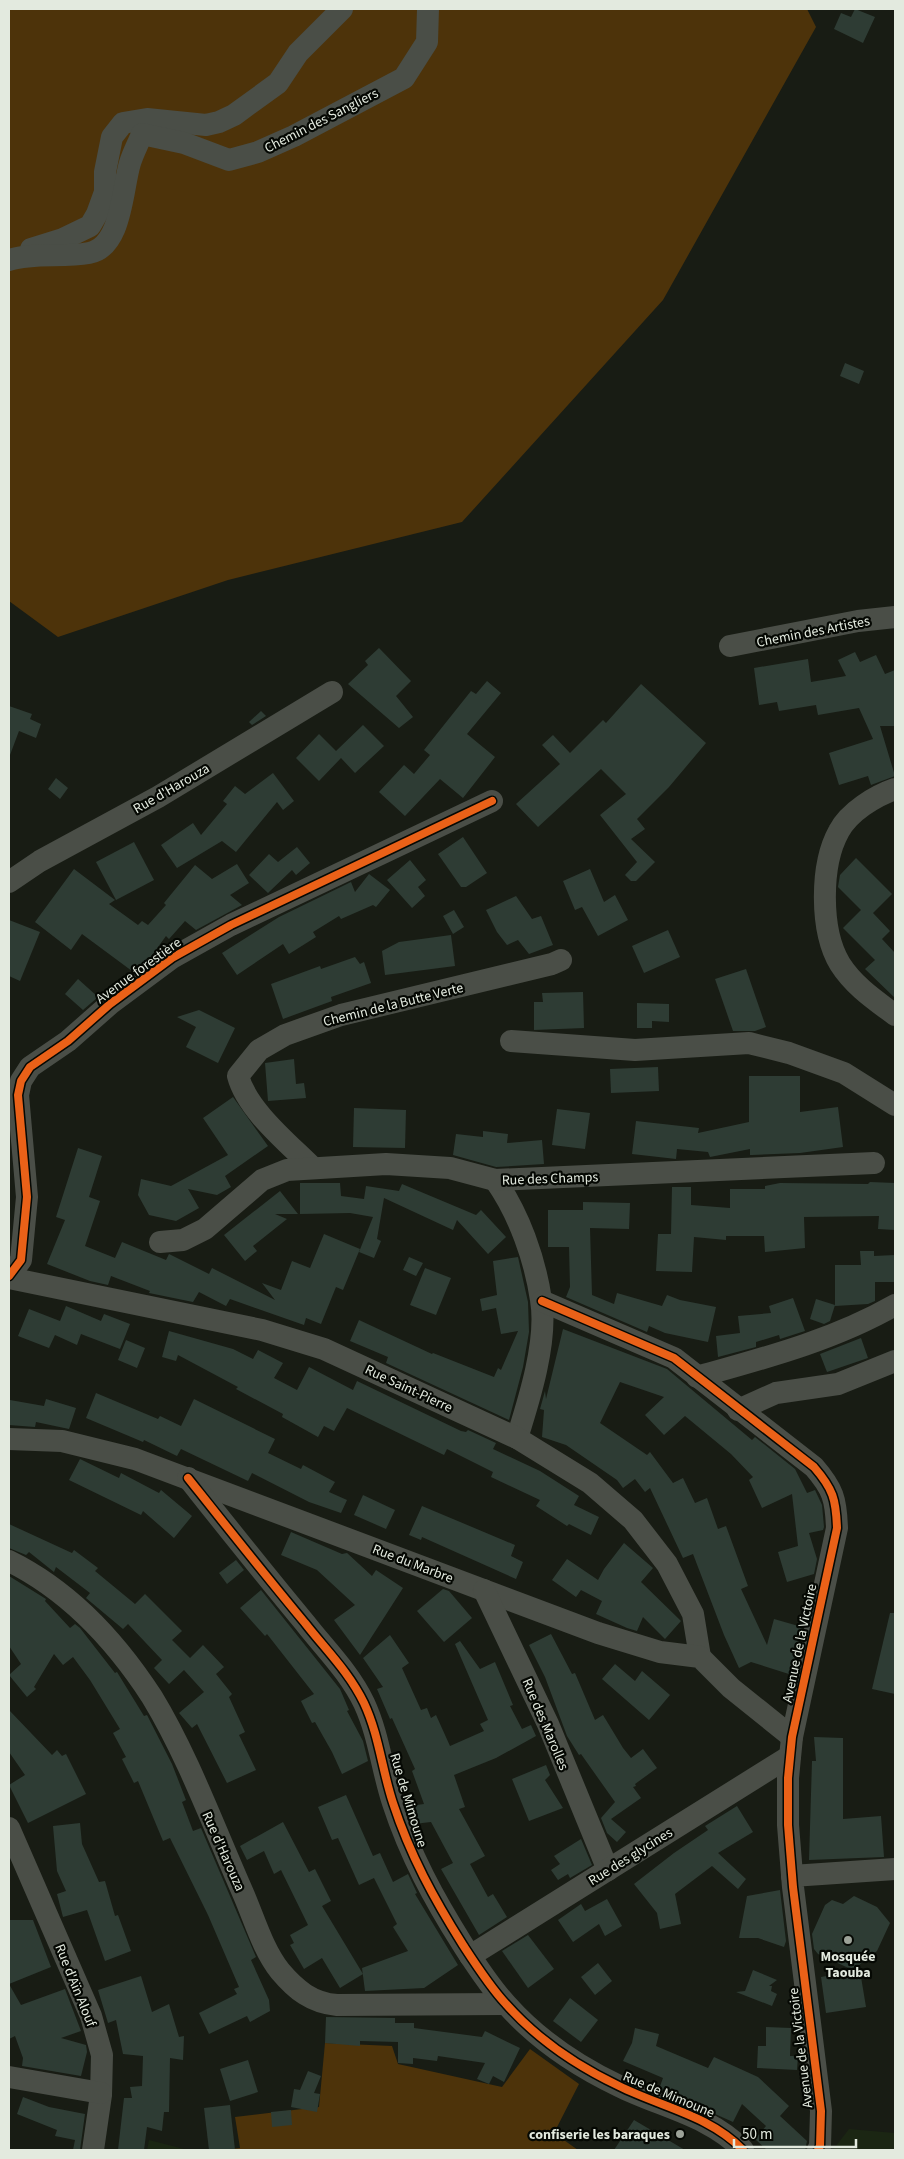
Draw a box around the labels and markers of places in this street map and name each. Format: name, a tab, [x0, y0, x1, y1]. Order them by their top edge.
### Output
marker: Mosquée Taouba	[842, 1934, 854, 1946]
place label: Mosquée Taouba	[820, 1947, 876, 1983]
place label: confiserie les baraques	[529, 2125, 670, 2145]
marker: confiserie les baraques	[674, 2128, 686, 2140]

